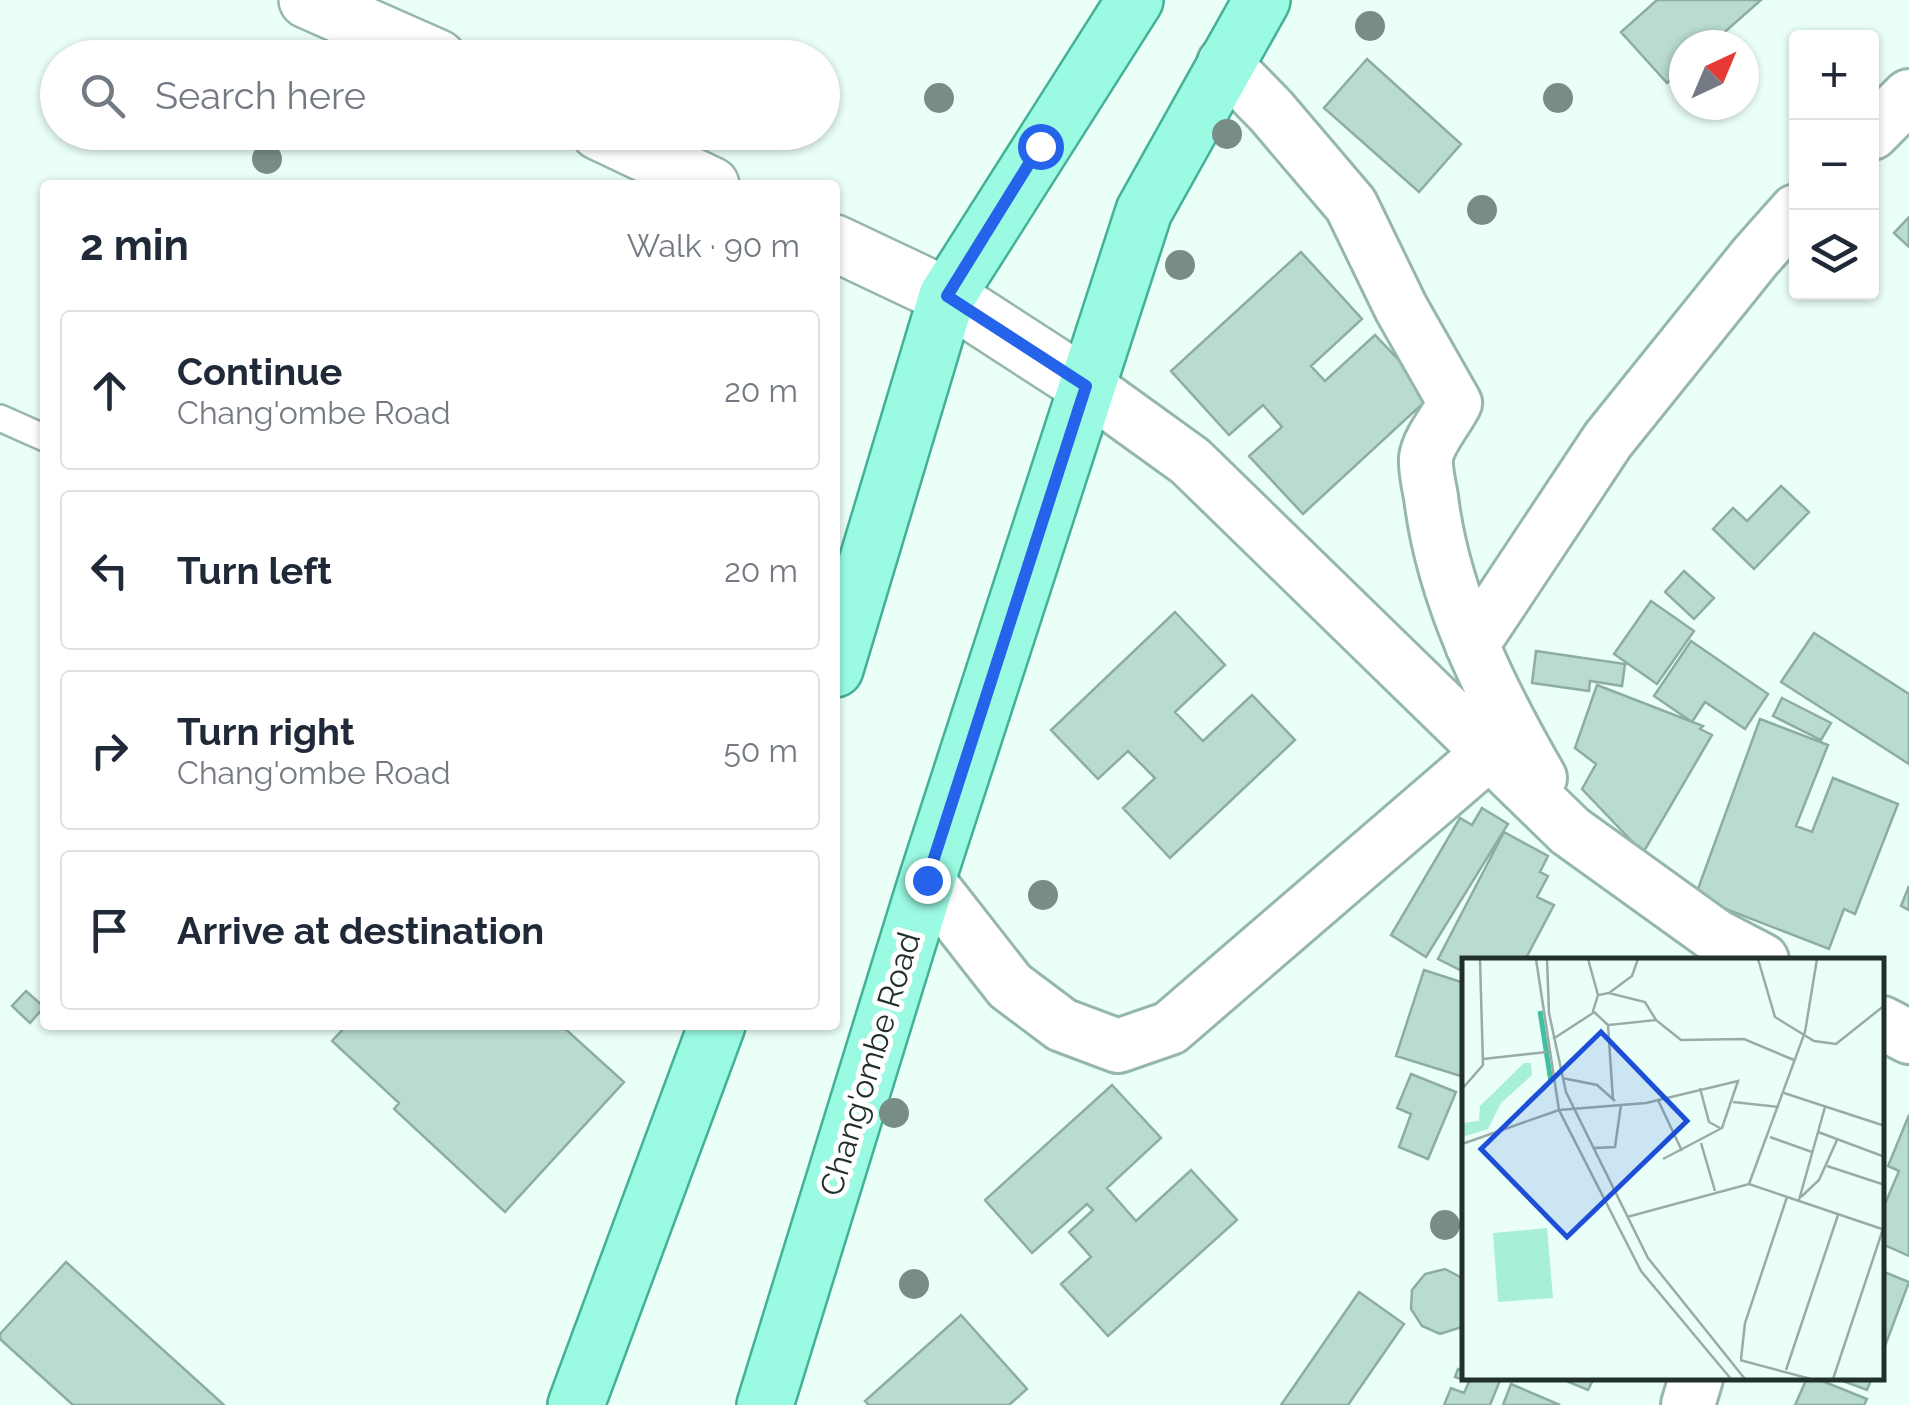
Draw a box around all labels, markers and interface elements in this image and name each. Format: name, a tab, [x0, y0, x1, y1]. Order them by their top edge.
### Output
north arrow	[1669, 30, 1759, 120]
map controls	[1789, 30, 1879, 300]
button: +	[1789, 30, 1879, 120]
search box	[40, 40, 840, 150]
icon: search	[75, 68, 130, 123]
text: Search here	[155, 73, 366, 118]
button: −	[1789, 120, 1879, 210]
route start	[1018, 124, 1064, 170]
button: layers	[1789, 210, 1879, 300]
text: 2 min	[80, 221, 189, 270]
text: Walk · 90 m	[627, 227, 800, 264]
text: Continue	[177, 349, 342, 394]
icon: ahead	[82, 363, 137, 418]
text: 20 m	[724, 372, 798, 409]
text: Chang'ombe Road	[177, 394, 451, 431]
icon: left	[82, 543, 137, 598]
text: Turn left	[177, 548, 332, 593]
text: 20 m	[724, 552, 798, 589]
text: Turn right	[177, 709, 354, 754]
icon: right	[82, 723, 137, 778]
text: 50 m	[723, 732, 798, 769]
text: Chang'ombe Road	[177, 754, 451, 791]
route end	[905, 858, 951, 904]
icon: arrive	[82, 903, 137, 958]
text: Arrive at destination	[177, 908, 544, 953]
street label: Chang'ombe Road	[812, 928, 927, 1200]
inset map	[1462, 958, 1884, 1380]

